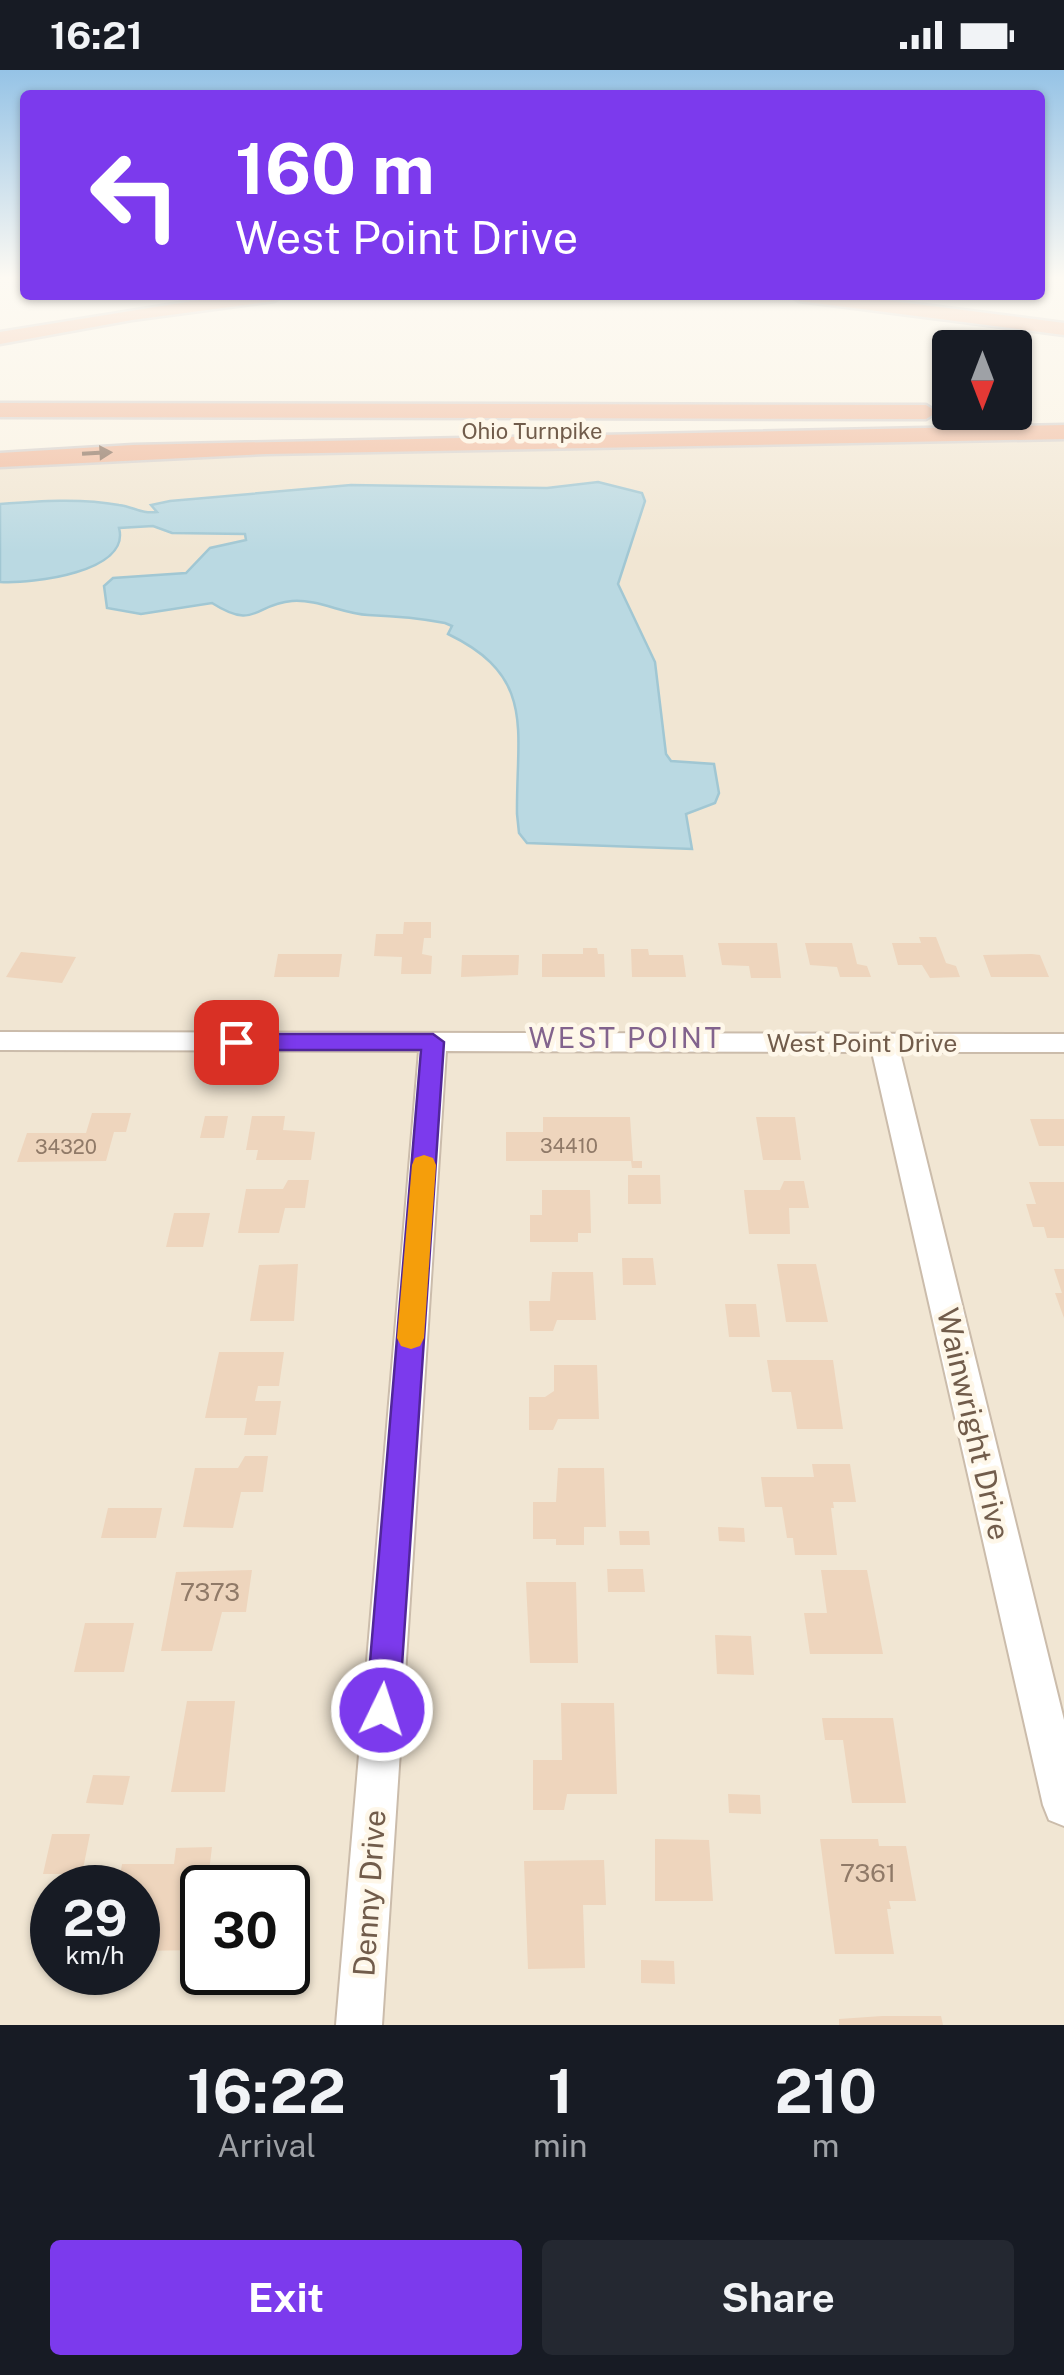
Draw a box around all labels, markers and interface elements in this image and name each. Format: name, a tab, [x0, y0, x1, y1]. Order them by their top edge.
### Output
text: 16:21	[50, 13, 143, 58]
text: 160 m	[235, 127, 435, 210]
icon: left	[70, 130, 200, 260]
text: West Point Drive	[235, 211, 578, 264]
north arrow	[932, 330, 1032, 430]
map controls	[932, 330, 1032, 430]
street label: Ohio Turnpike	[462, 418, 602, 444]
one-way arrow	[82, 445, 114, 461]
pin	[194, 1000, 279, 1085]
icon: arrive	[209, 1015, 264, 1070]
district label: WEST POINT	[528, 1021, 724, 1054]
street label: West Point Drive	[767, 1028, 957, 1058]
house number: 34410	[540, 1134, 598, 1158]
house number: 34320	[35, 1135, 97, 1159]
street label: Wainwright Drive	[930, 1305, 1018, 1543]
house number: 7373	[180, 1577, 240, 1607]
position arrow	[330, 1658, 434, 1762]
street label: Denny Drive	[345, 1808, 393, 1978]
house number: 7361	[840, 1858, 896, 1888]
speed limit sign: 30	[180, 1865, 310, 1995]
text: 29	[63, 1888, 127, 1947]
text: km/h	[66, 1940, 124, 1970]
text: 16:22	[187, 2056, 346, 2127]
text: 1	[547, 2056, 573, 2127]
text: 210	[774, 2056, 877, 2127]
text: Arrival	[217, 2127, 316, 2164]
text: min	[533, 2127, 587, 2164]
text: m	[812, 2127, 840, 2164]
button: Exit	[50, 2240, 522, 2355]
button: Share	[542, 2240, 1014, 2355]

